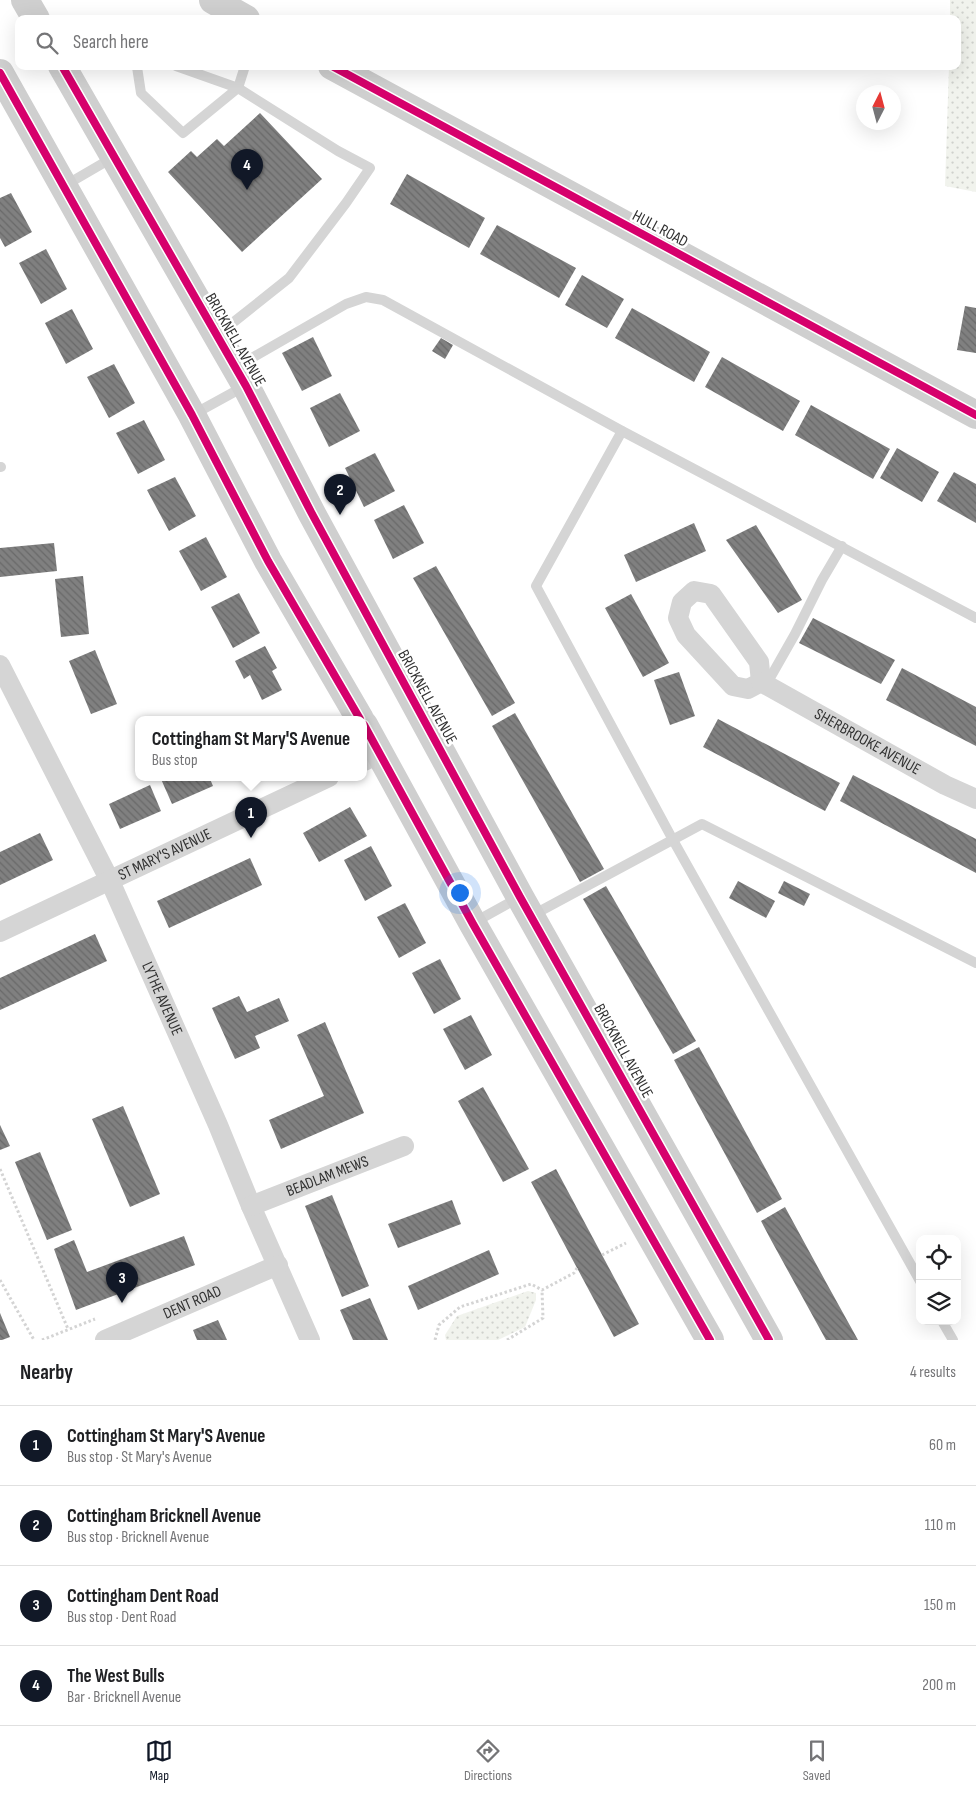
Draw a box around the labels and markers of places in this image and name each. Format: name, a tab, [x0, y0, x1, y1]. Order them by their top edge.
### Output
pin: 4	[231, 149, 263, 190]
pin: 2	[324, 474, 356, 515]
pin: 1	[235, 797, 267, 838]
pin: 3	[106, 1262, 138, 1303]

